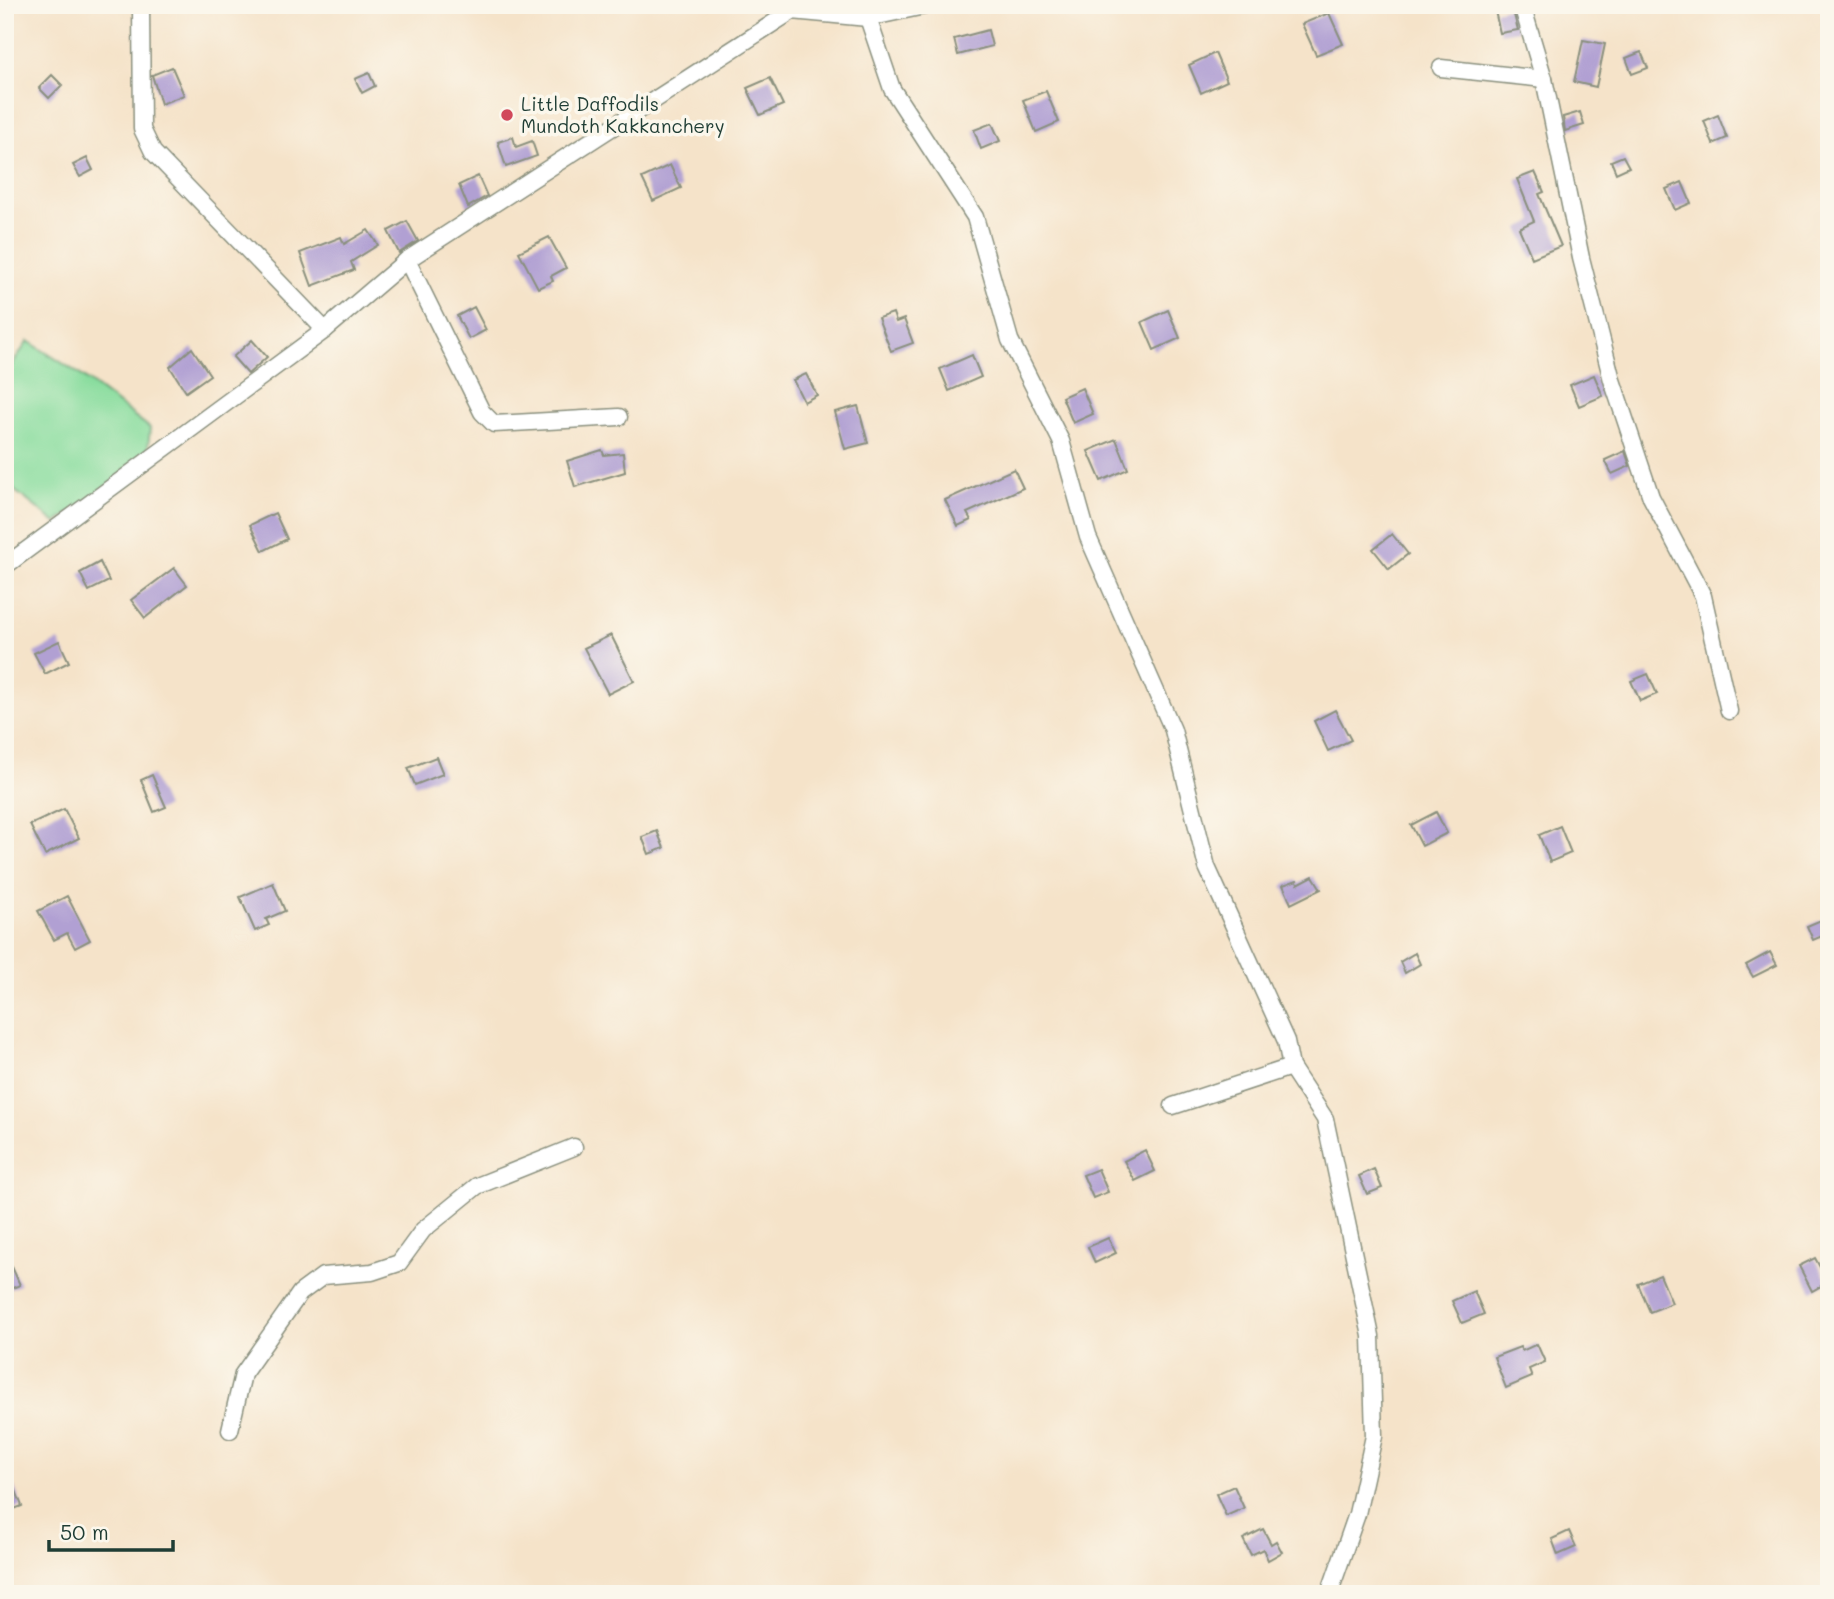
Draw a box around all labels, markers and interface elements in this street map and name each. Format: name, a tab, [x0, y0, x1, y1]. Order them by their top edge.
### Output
place label: Little Daffodils Mundoth Kakkanchery	[521, 91, 725, 138]
marker: Little Daffodils Mundoth Kakkanchery	[499, 107, 515, 123]
scale bar	[49, 1508, 173, 1552]
text: 50 m	[60, 1518, 109, 1545]

